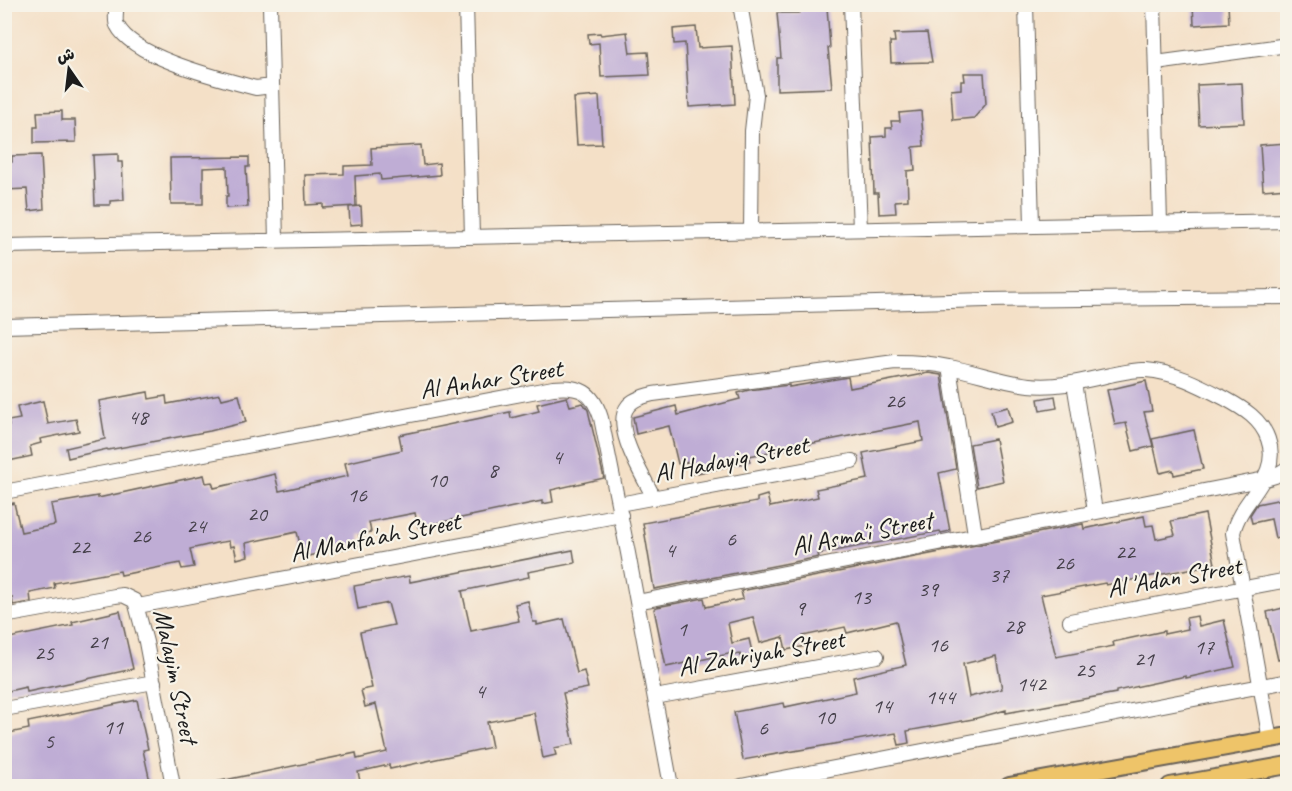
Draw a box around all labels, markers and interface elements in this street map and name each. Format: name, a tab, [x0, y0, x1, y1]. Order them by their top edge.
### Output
north arrow	[39, 39, 99, 99]
text: ش	[55, 44, 77, 67]
street label: Al Anhar Street	[418, 351, 567, 407]
house number: 26	[885, 387, 906, 415]
house number: 48	[128, 403, 150, 431]
street label: Al Hadayiq Street	[651, 427, 813, 490]
house number: 4	[552, 443, 564, 471]
house number: 8	[488, 456, 500, 484]
house number: 10	[427, 466, 449, 494]
house number: 16	[347, 481, 368, 509]
house number: 20	[247, 500, 269, 528]
street label: Al Asma'i Street	[789, 503, 938, 563]
street label: Al Manfa'ah Street	[287, 504, 465, 570]
house number: 24	[186, 512, 208, 540]
house number: 26	[131, 522, 152, 550]
house number: 6	[726, 525, 737, 553]
house number: 22	[70, 533, 92, 561]
house number: 4	[665, 536, 677, 564]
house number: 22	[1115, 538, 1137, 566]
house number: 26	[1054, 549, 1075, 577]
street label: Al 'Adan Street	[1104, 549, 1246, 605]
house number: 37	[989, 561, 1010, 589]
house number: 39	[918, 575, 940, 603]
house number: 13	[851, 583, 873, 611]
house number: 9	[795, 594, 807, 622]
street label: Malayim Street	[146, 606, 207, 749]
house number: 28	[1004, 612, 1026, 640]
house number: 1	[677, 615, 688, 643]
street label: Al Zahriyah Street	[675, 622, 849, 684]
house number: 21	[88, 628, 109, 656]
house number: 16	[928, 631, 949, 659]
house number: 17	[1194, 633, 1215, 661]
house number: 25	[34, 639, 55, 667]
house number: 21	[1134, 645, 1155, 673]
house number: 25	[1075, 656, 1096, 684]
house number: 142	[1016, 670, 1048, 698]
house number: 4	[475, 677, 487, 705]
house number: 144	[925, 683, 957, 711]
house number: 14	[872, 692, 894, 720]
house number: 10	[815, 703, 837, 731]
house number: 11	[103, 713, 124, 741]
house number: 6	[758, 714, 769, 742]
house number: 5	[44, 727, 55, 755]

